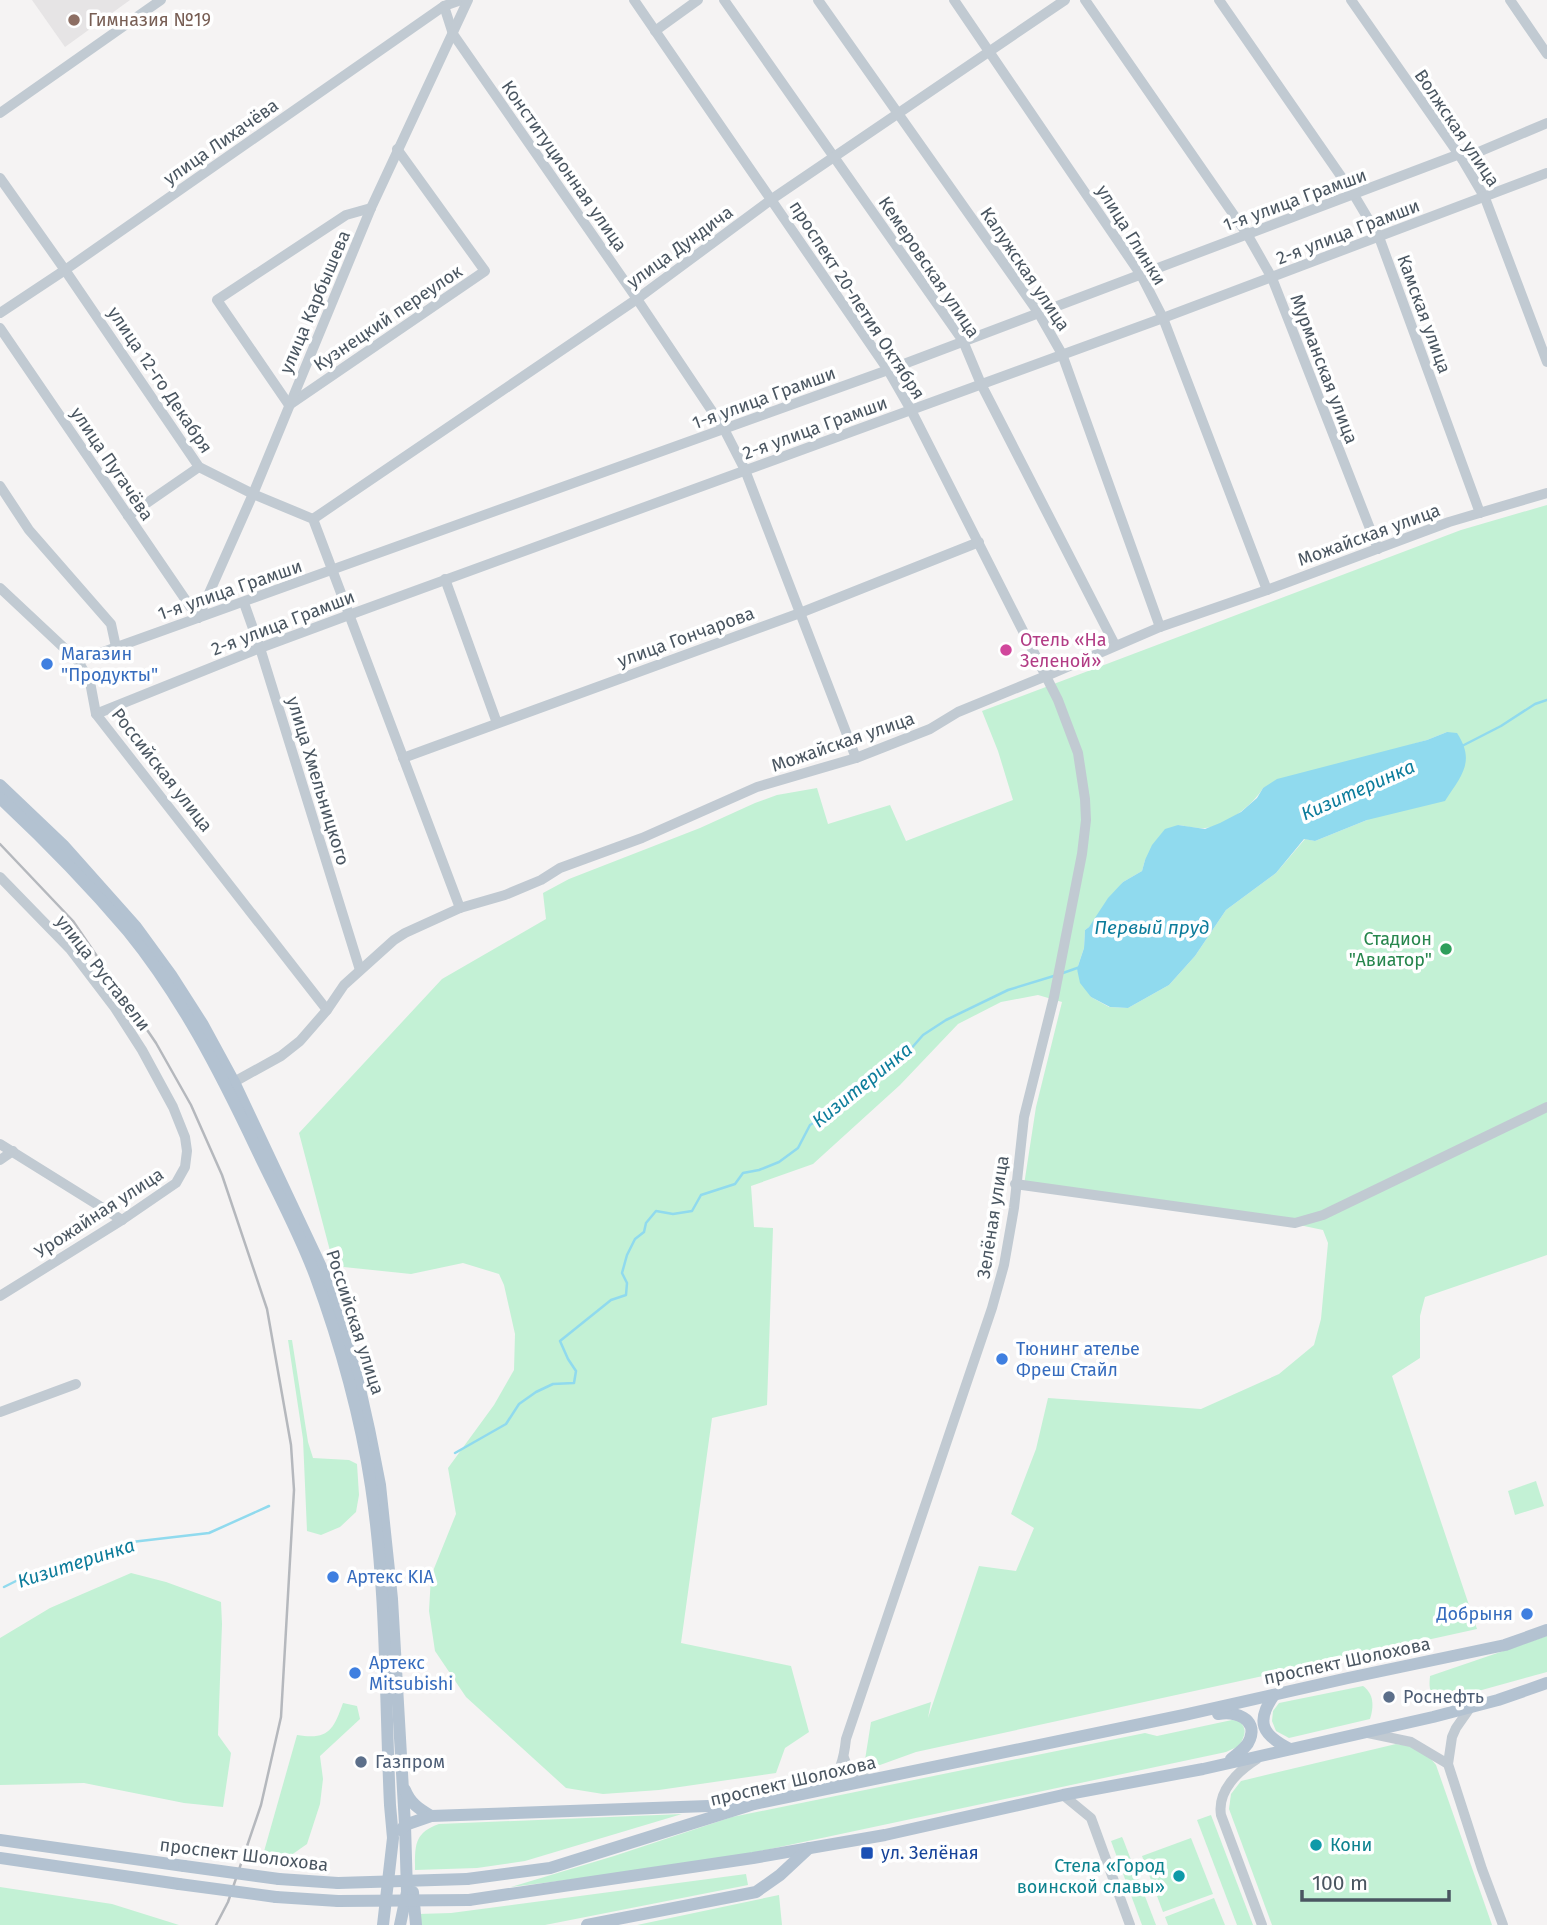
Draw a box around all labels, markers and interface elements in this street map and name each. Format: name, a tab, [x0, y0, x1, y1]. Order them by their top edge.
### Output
place label: Гимназия №19	[88, 9, 211, 31]
marker: Гимназия №19	[66, 12, 82, 28]
street label: Волжская улица	[1410, 65, 1504, 191]
street label: Конституционная улица	[497, 76, 631, 256]
street label: улица Лихачёва	[159, 94, 283, 190]
street label: 1-я улица Грамши	[1220, 164, 1370, 236]
street label: улица Глинки	[1091, 181, 1171, 289]
street label: Кемеровская улица	[874, 192, 984, 342]
street label: 2-я улица Грамши	[1273, 194, 1423, 270]
street label: проспект 20-летия Октября	[784, 196, 930, 404]
street label: улица Дундича	[623, 201, 737, 293]
street label: Калужская улица	[975, 203, 1075, 335]
street label: улица Карбышева	[275, 227, 355, 377]
street label: Камская улица	[1392, 252, 1456, 376]
street label: Кузнецкий переулок	[309, 260, 467, 376]
street label: Мурманская улица	[1285, 291, 1363, 447]
street label: улица 12-го Декабря	[103, 303, 217, 457]
street label: 1-я улица Грамши	[689, 362, 839, 434]
street label: 2-я улица Грамши	[740, 392, 890, 464]
street label: улица Пугачёва	[66, 403, 158, 525]
street label: Можайская улица	[1295, 499, 1443, 571]
street label: 1-я улица Грамши	[155, 555, 305, 625]
street label: 2-я улица Грамши	[208, 585, 358, 661]
street label: улица Гончарова	[615, 602, 757, 672]
place label: Отель «На Зеленой»	[1020, 629, 1107, 672]
marker: Отель «На Зеленой»	[998, 642, 1014, 658]
place label: Магазин "Продукты"	[61, 643, 158, 686]
marker: Магазин "Продукты"	[39, 656, 55, 672]
street label: улица Хмельницкого	[282, 694, 354, 868]
street label: Российская улица	[107, 704, 217, 836]
street label: Можайская улица	[769, 707, 917, 777]
water label: Кизитеринка	[1298, 755, 1418, 825]
street label: улица Руставели	[51, 911, 155, 1035]
water label: Первый пруд	[1094, 916, 1210, 939]
place label: Стадион "Авиатор"	[1349, 928, 1432, 971]
marker: Стадион "Авиатор"	[1438, 941, 1454, 957]
water label: Кизитеринка	[807, 1038, 917, 1132]
street label: Зелёная улица	[972, 1154, 1014, 1280]
street label: Урожайная улица	[30, 1163, 168, 1263]
street label: Российская улица	[321, 1247, 389, 1397]
place label: Тюнинг ателье Фреш Стайл	[1016, 1338, 1140, 1381]
marker: Тюнинг ателье Фреш Стайл	[994, 1351, 1010, 1367]
water label: Кизитеринка	[14, 1533, 138, 1593]
place label: Артекс KIA	[347, 1566, 434, 1588]
marker: Артекс KIA	[325, 1569, 341, 1585]
place label: Добрыня	[1436, 1603, 1513, 1625]
marker: Добрыня	[1519, 1606, 1535, 1622]
street label: проспект Шолохова	[1262, 1633, 1432, 1689]
place label: Артекс Mitsubishi	[369, 1652, 453, 1695]
marker: Артекс Mitsubishi	[347, 1665, 363, 1681]
place label: Роснефть	[1403, 1686, 1484, 1708]
marker: Роснефть	[1381, 1689, 1397, 1705]
place label: Газпром	[375, 1751, 445, 1773]
street label: проспект Шолохова	[708, 1751, 878, 1811]
marker: Газпром	[353, 1754, 369, 1770]
street label: проспект Шолохова	[158, 1834, 330, 1876]
place label: Кони	[1330, 1834, 1372, 1856]
marker: Кони	[1308, 1837, 1324, 1853]
place label: ул. Зелёная	[881, 1842, 979, 1864]
marker: ул. Зелёная	[859, 1845, 875, 1861]
place label: Стела «Город воинской славы»	[1017, 1855, 1165, 1898]
scale bar	[1302, 1858, 1449, 1902]
marker: Стела «Город воинской славы»	[1171, 1868, 1187, 1884]
text: 100 m	[1312, 1870, 1368, 1896]

